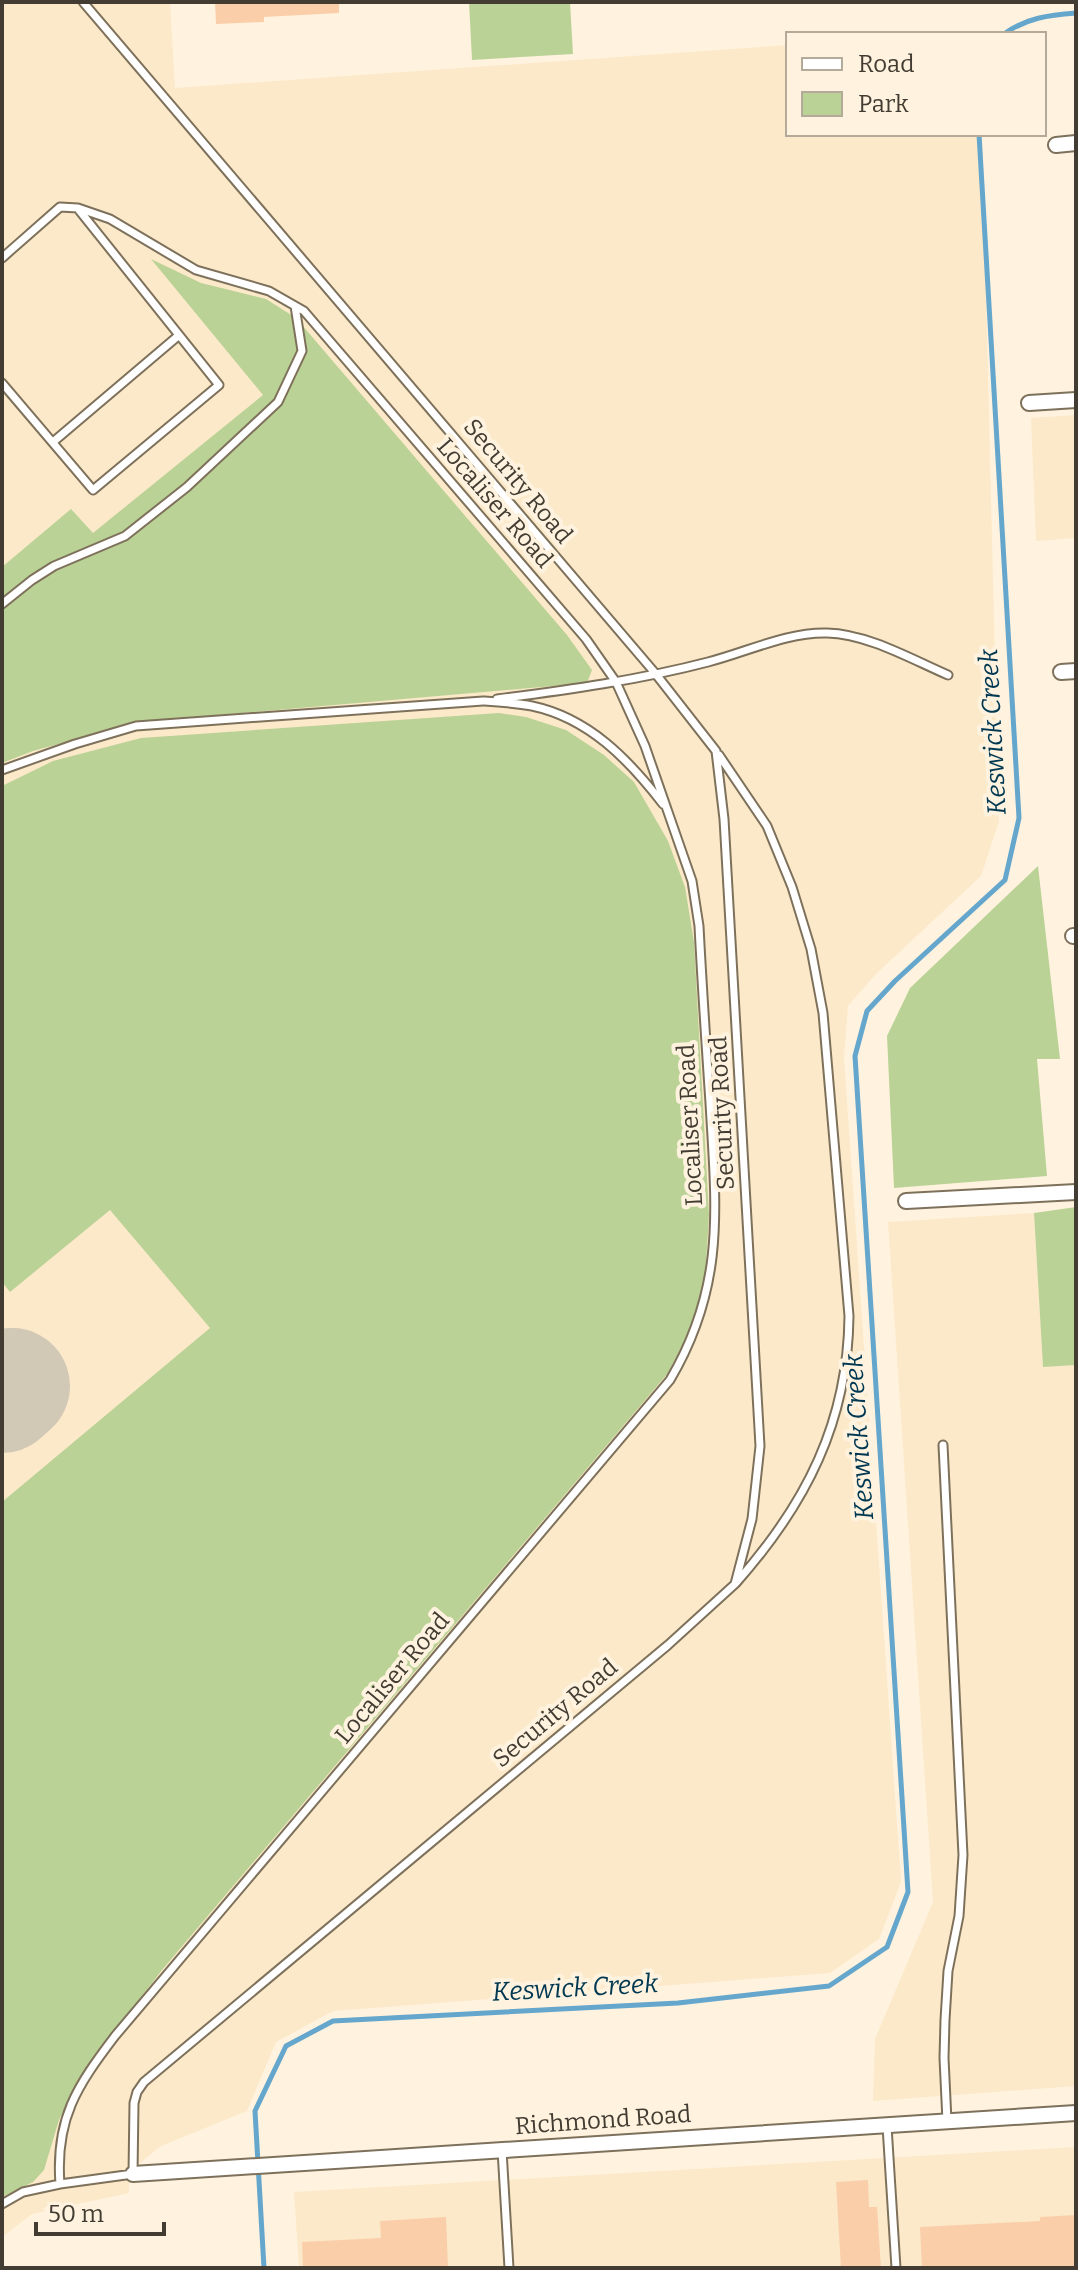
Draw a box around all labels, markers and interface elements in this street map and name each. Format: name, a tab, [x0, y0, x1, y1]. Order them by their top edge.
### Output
legend	[786, 32, 1046, 136]
text: Road	[858, 50, 914, 78]
text: Park	[858, 90, 909, 118]
street label: Security Road	[458, 413, 578, 549]
street label: Localiser Road	[431, 433, 559, 573]
water label: Keswick Creek	[973, 647, 1013, 816]
street label: Security Road	[704, 1035, 740, 1191]
street label: Localiser Road	[672, 1043, 708, 1207]
water label: Keswick Creek	[838, 1352, 880, 1521]
street label: Localiser Road	[329, 1607, 455, 1749]
street label: Security Road	[487, 1653, 623, 1773]
water label: Keswick Creek	[491, 1968, 660, 2008]
street label: Richmond Road	[514, 2100, 692, 2140]
scale bar	[36, 2186, 164, 2236]
text: 50 m	[48, 2200, 104, 2228]

